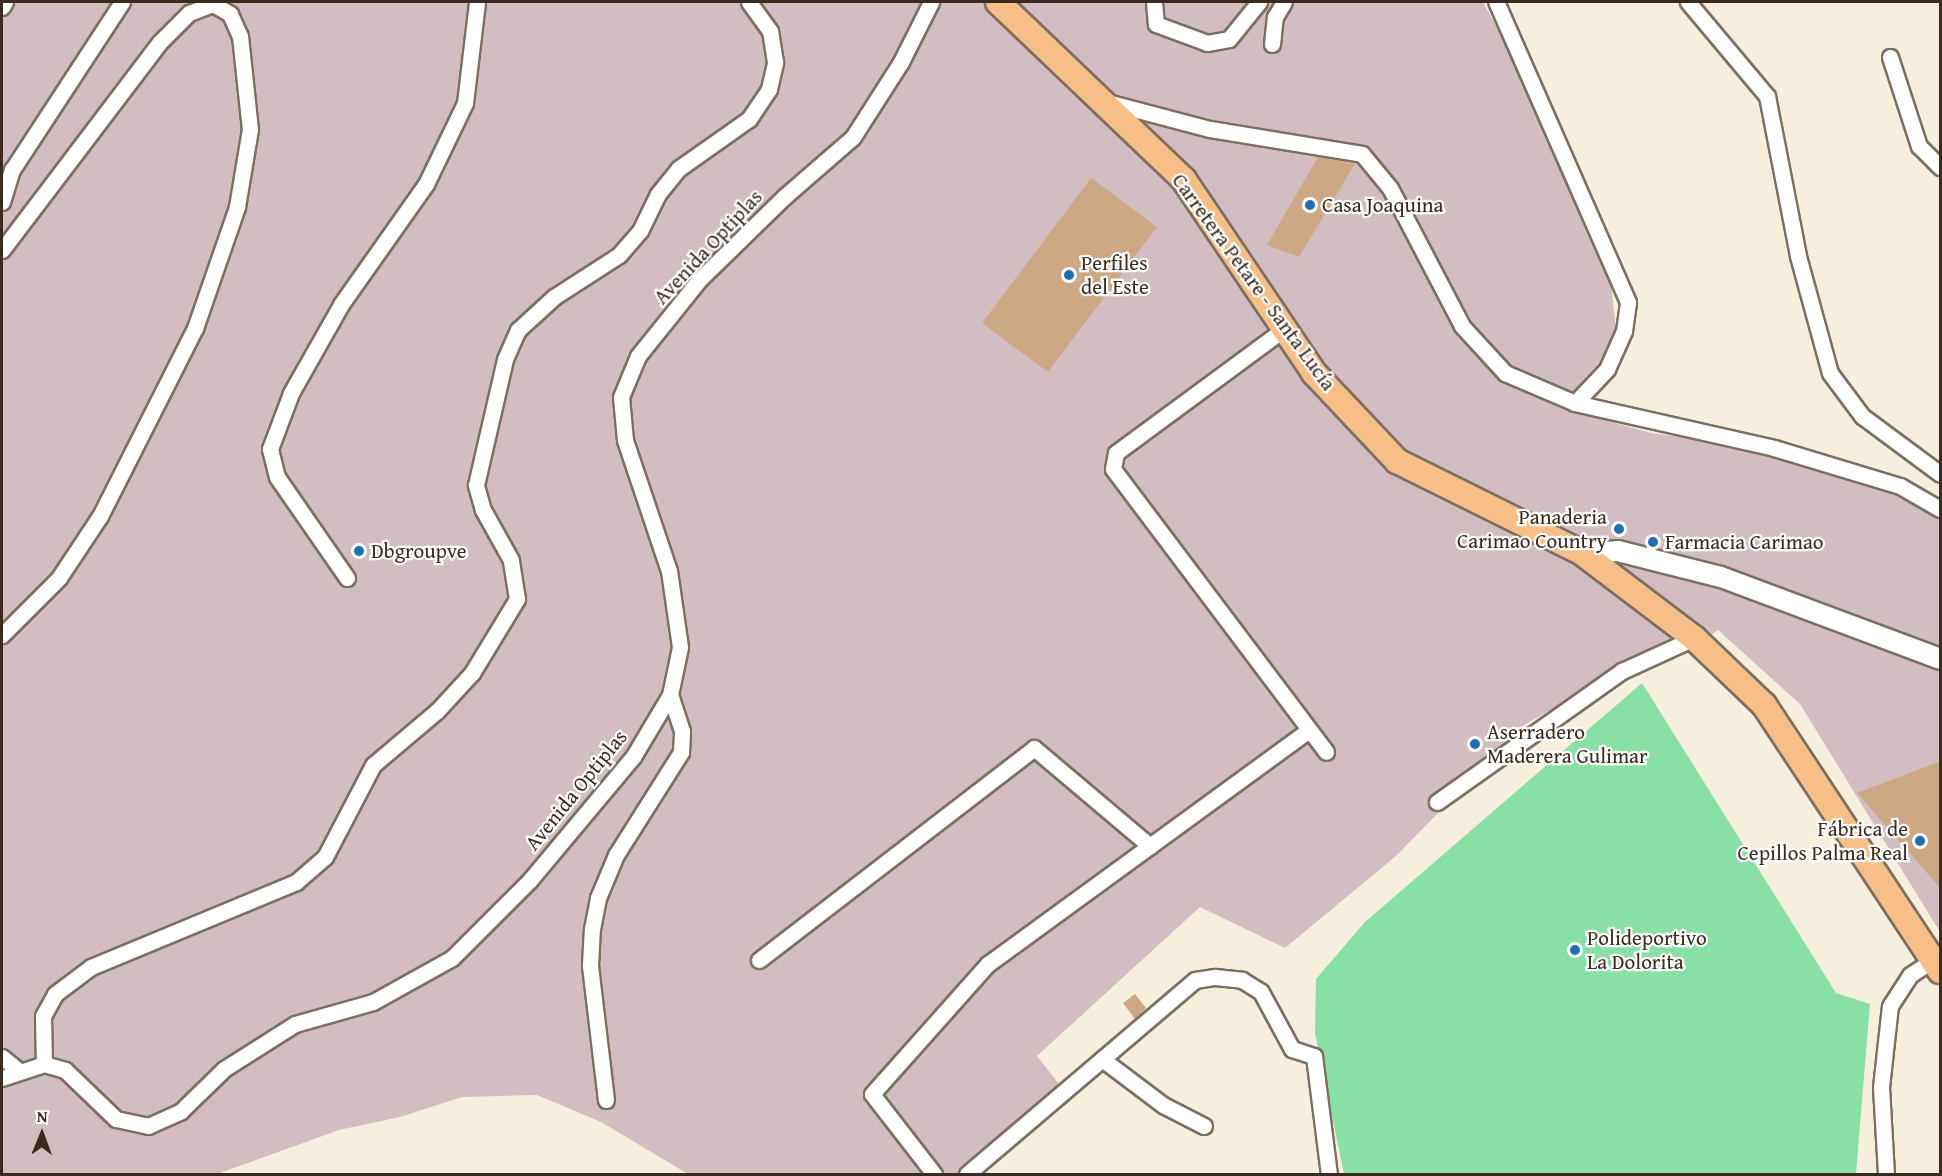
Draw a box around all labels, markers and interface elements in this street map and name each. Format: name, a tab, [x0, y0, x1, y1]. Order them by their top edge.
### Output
street label: Carretera Petare - Santa Lucía	[1167, 169, 1341, 395]
street label: Avenida Optiplas	[648, 184, 768, 310]
place label: Casa Joaquina	[1322, 192, 1444, 218]
marker: Casa Joaquina	[1303, 198, 1317, 212]
place label: Perfiles del Este	[1081, 250, 1149, 300]
marker: Perfiles del Este	[1062, 268, 1076, 282]
place label: Panaderia Carimao Country	[1457, 504, 1607, 554]
marker: Panaderia Carimao Country	[1612, 522, 1626, 536]
place label: Farmacia Carimao	[1665, 529, 1824, 555]
marker: Farmacia Carimao	[1646, 535, 1660, 549]
place label: Dbgroupve	[371, 538, 467, 564]
marker: Dbgroupve	[352, 544, 366, 558]
place label: Aserradero Maderera Gulimar	[1487, 719, 1648, 769]
street label: Avenida Optiplas	[520, 725, 632, 855]
marker: Aserradero Maderera Gulimar	[1468, 737, 1482, 751]
place label: Fábrica de Cepillos Palma Real	[1737, 816, 1908, 866]
marker: Fábrica de Cepillos Palma Real	[1913, 834, 1927, 848]
place label: Polideportivo La Dolorita	[1587, 925, 1707, 975]
marker: Polideportivo La Dolorita	[1568, 943, 1582, 957]
north arrow	[12, 1104, 72, 1164]
text: N	[37, 1104, 48, 1128]

